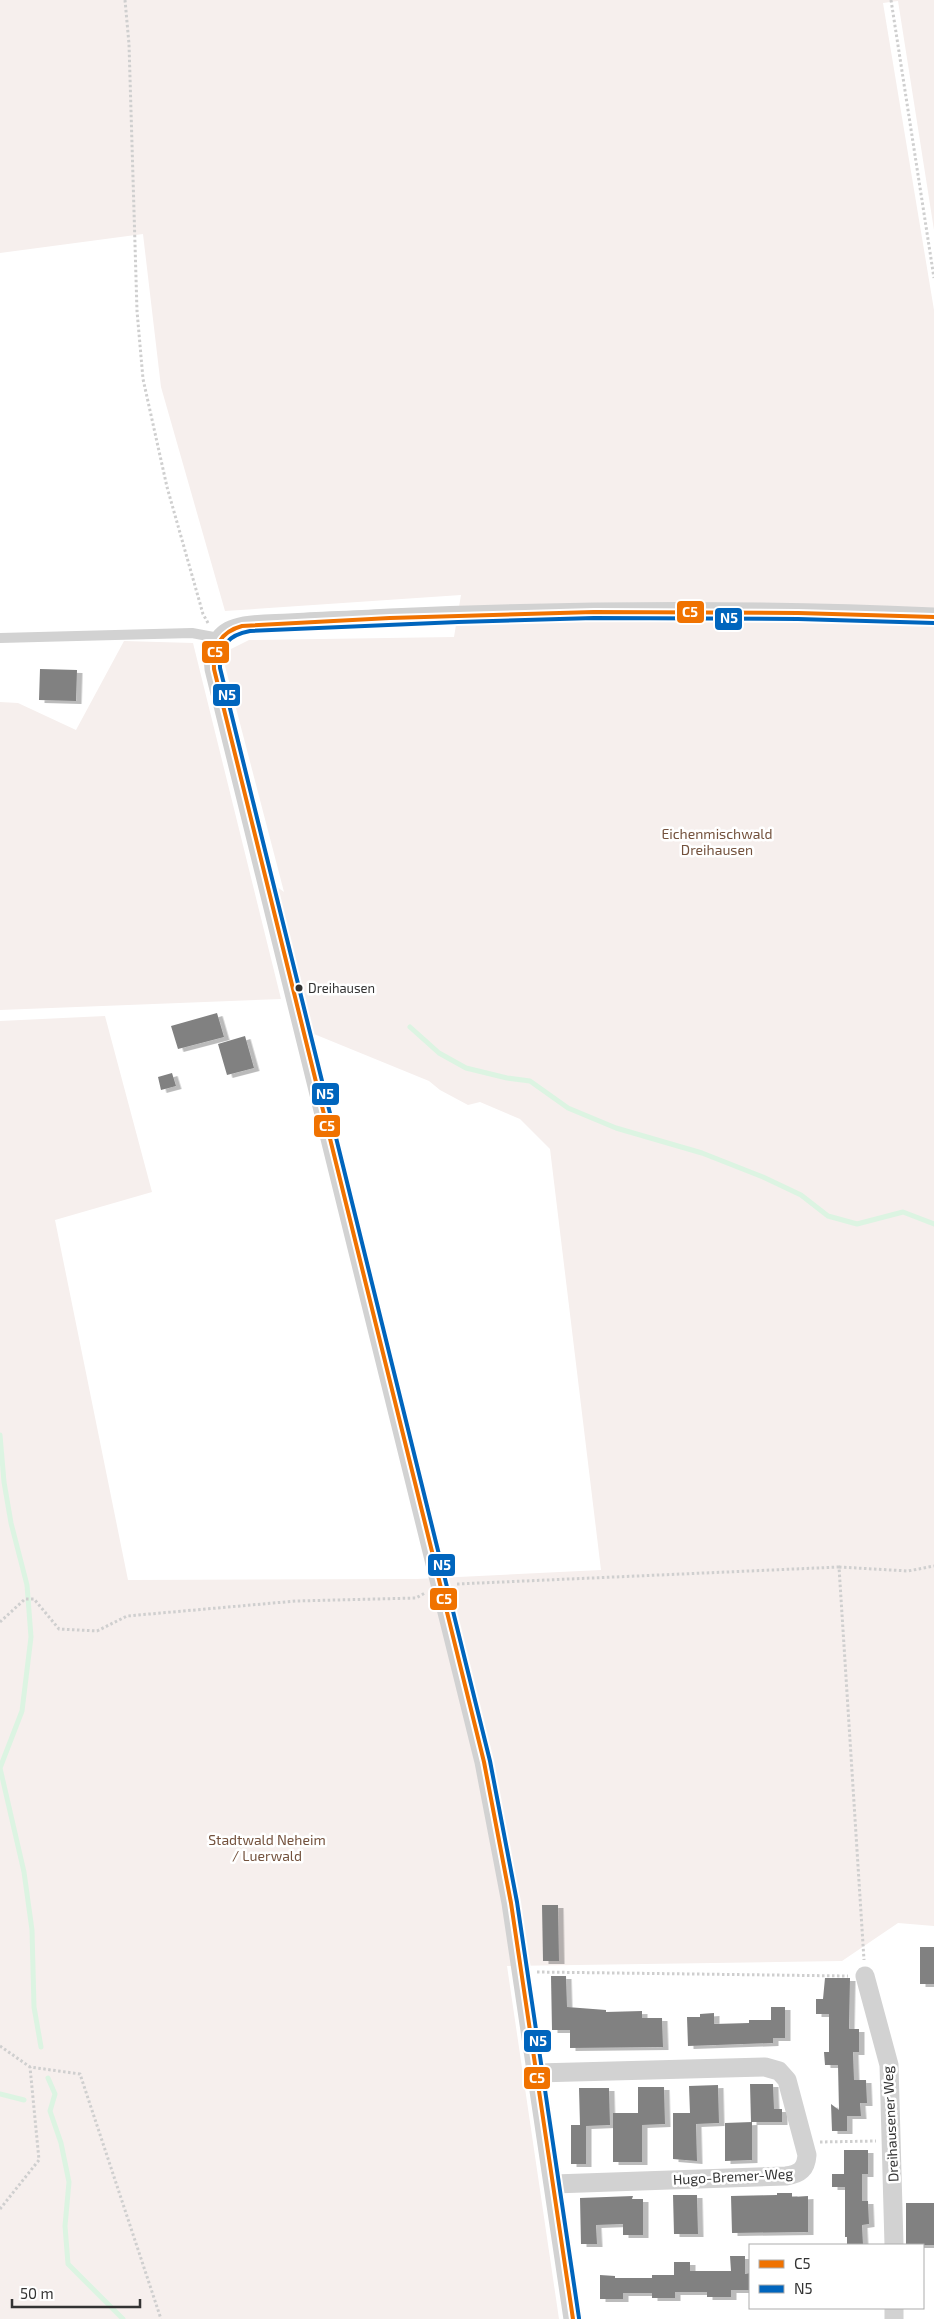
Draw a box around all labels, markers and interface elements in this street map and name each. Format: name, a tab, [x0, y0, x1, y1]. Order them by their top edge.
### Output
line badge: C5	[676, 600, 705, 624]
text: C5	[682, 603, 698, 620]
line badge: N5	[714, 607, 743, 631]
text: N5	[720, 609, 738, 626]
line badge: C5	[201, 640, 230, 664]
text: C5	[207, 643, 223, 660]
line badge: N5	[212, 683, 241, 707]
text: N5	[218, 686, 236, 703]
park label: Eichenmischwald Dreihausen	[661, 825, 773, 858]
place label: Dreihausen	[308, 980, 375, 996]
marker: Dreihausen	[294, 983, 304, 993]
line badge: N5	[311, 1082, 340, 1106]
text: N5	[316, 1085, 334, 1102]
line badge: C5	[313, 1114, 341, 1138]
text: C5	[319, 1117, 335, 1134]
line badge: N5	[427, 1553, 456, 1577]
text: N5	[433, 1556, 451, 1573]
line badge: C5	[429, 1587, 458, 1611]
text: C5	[436, 1590, 452, 1607]
park label: Stadtwald Neheim / Luerwald	[208, 1831, 326, 1864]
line badge: N5	[523, 2029, 552, 2053]
text: N5	[529, 2032, 547, 2049]
street label: Dreihausener Weg	[878, 2065, 902, 2183]
line badge: C5	[523, 2066, 551, 2090]
text: C5	[529, 2069, 545, 2086]
street label: Hugo-Bremer-Weg	[673, 2164, 794, 2188]
legend	[749, 2244, 924, 2309]
text: C5	[794, 2254, 811, 2272]
scale bar	[12, 2276, 140, 2308]
text: N5	[794, 2279, 813, 2297]
text: 50 m	[20, 2284, 54, 2302]

